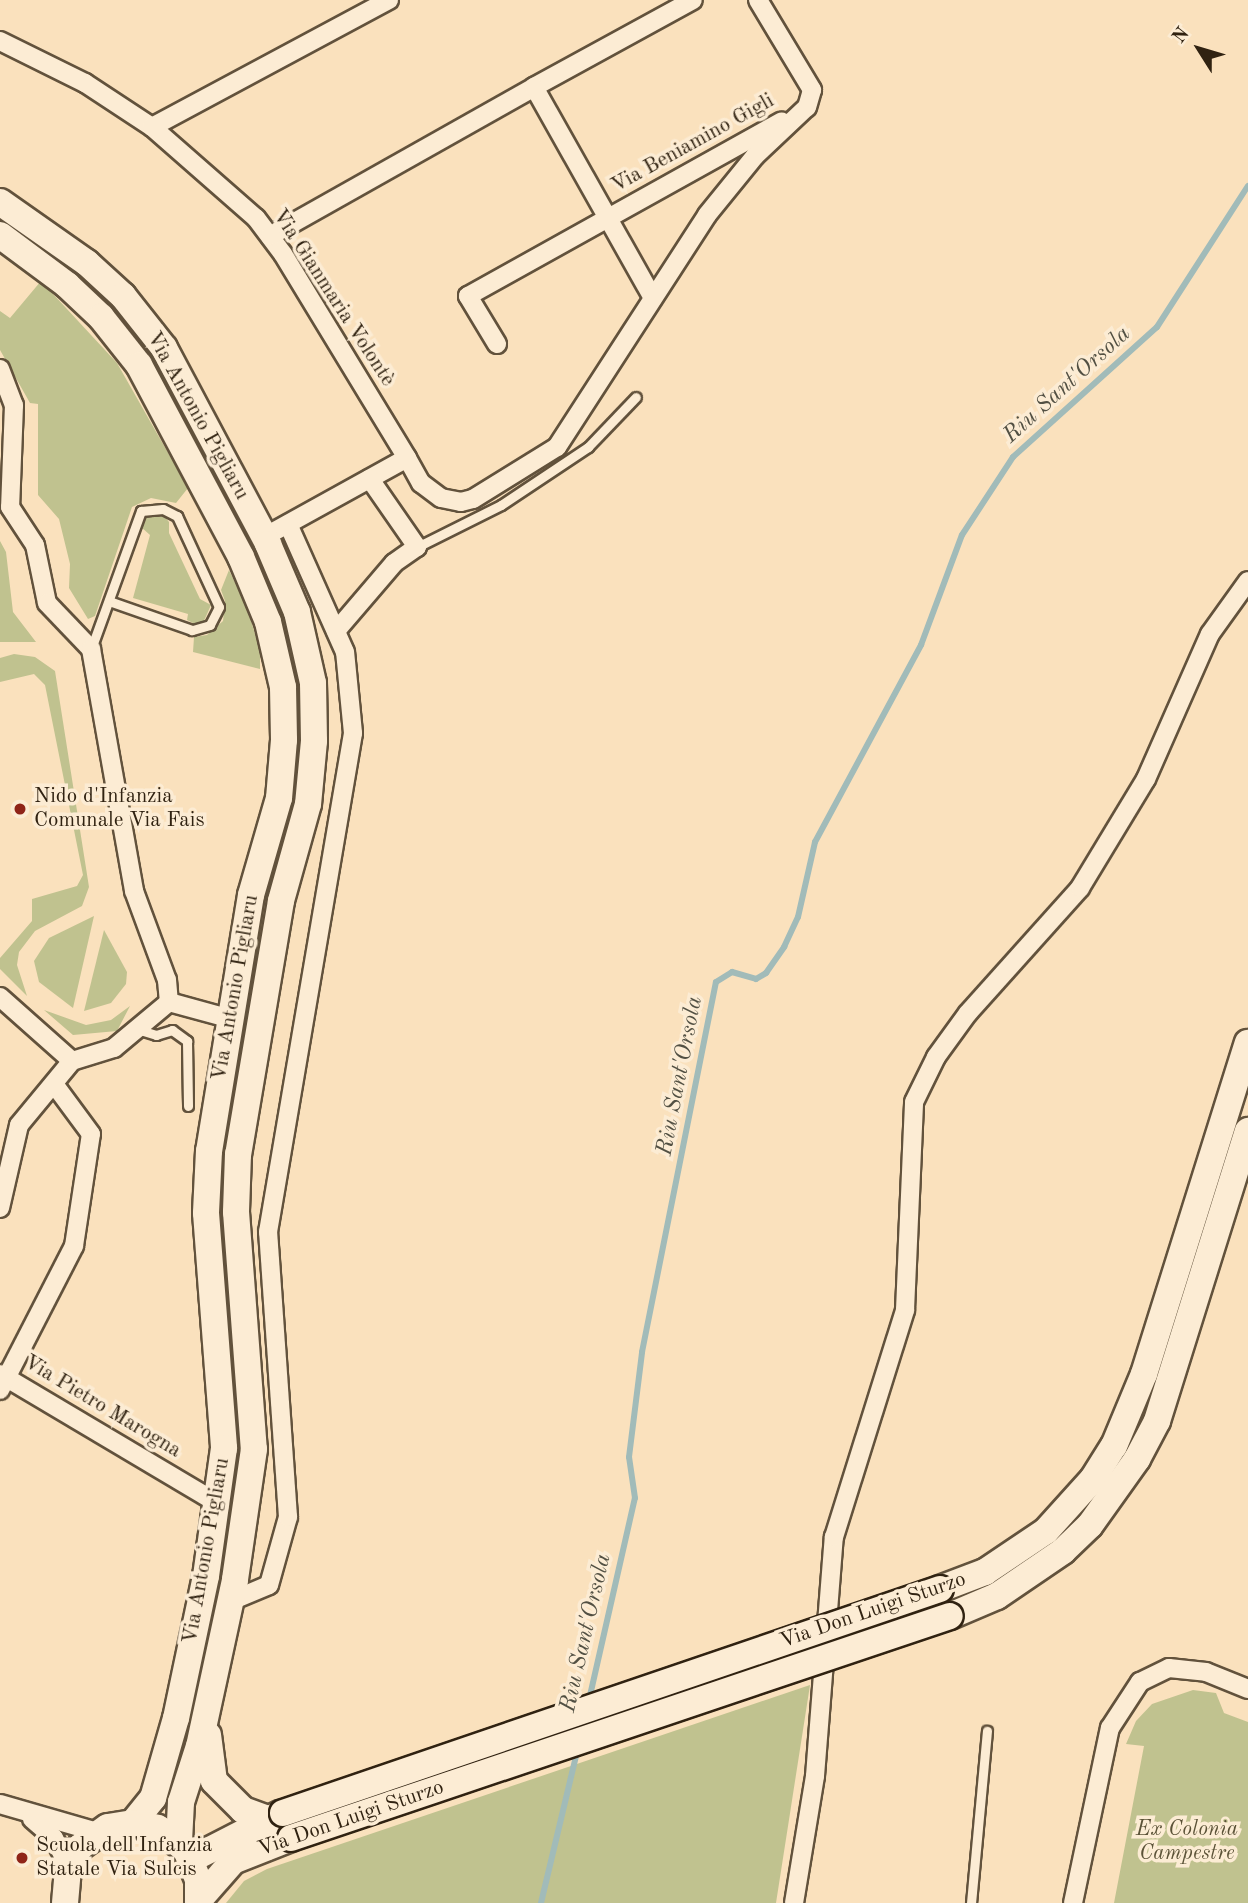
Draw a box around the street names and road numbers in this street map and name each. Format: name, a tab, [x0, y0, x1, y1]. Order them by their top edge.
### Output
street label: Via Beniamino Gigli	[607, 89, 779, 199]
street label: Via Gianmaria Volontè	[266, 205, 400, 391]
street label: Via Antonio Pigliaru	[140, 327, 254, 505]
street label: Via Antonio Pigliaru	[207, 893, 265, 1083]
street label: Via Pietro Marogna	[19, 1350, 185, 1464]
street label: Via Antonio Pigliaru	[178, 1456, 236, 1646]
street label: Via Don Luigi Sturzo	[777, 1567, 969, 1655]
street label: Via Don Luigi Sturzo	[255, 1775, 447, 1863]

